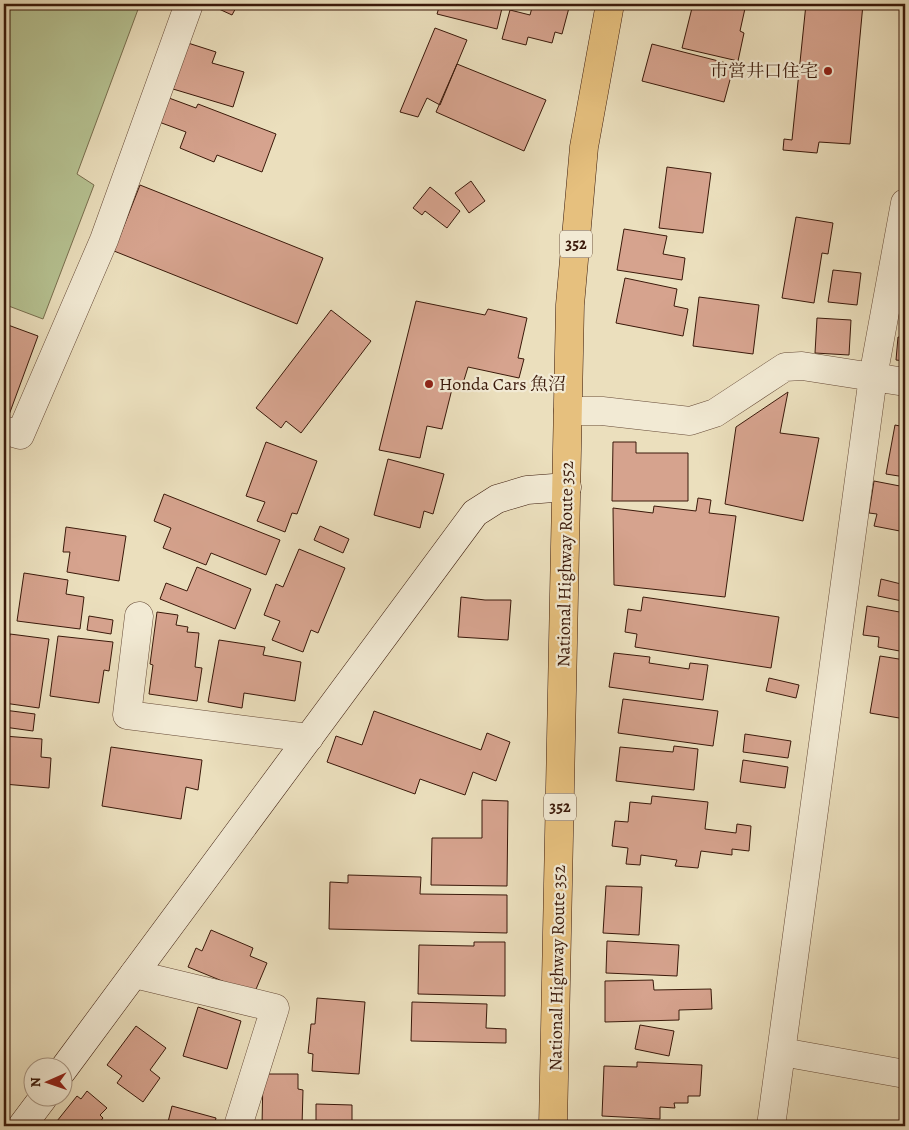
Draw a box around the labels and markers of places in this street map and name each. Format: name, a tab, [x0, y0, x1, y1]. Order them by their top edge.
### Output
place label: 市営井口住宅	[710, 59, 818, 83]
marker: 市営井口住宅	[822, 65, 834, 77]
place label: Honda Cars 魚沼	[439, 372, 566, 396]
marker: Honda Cars 魚沼	[423, 378, 435, 390]

